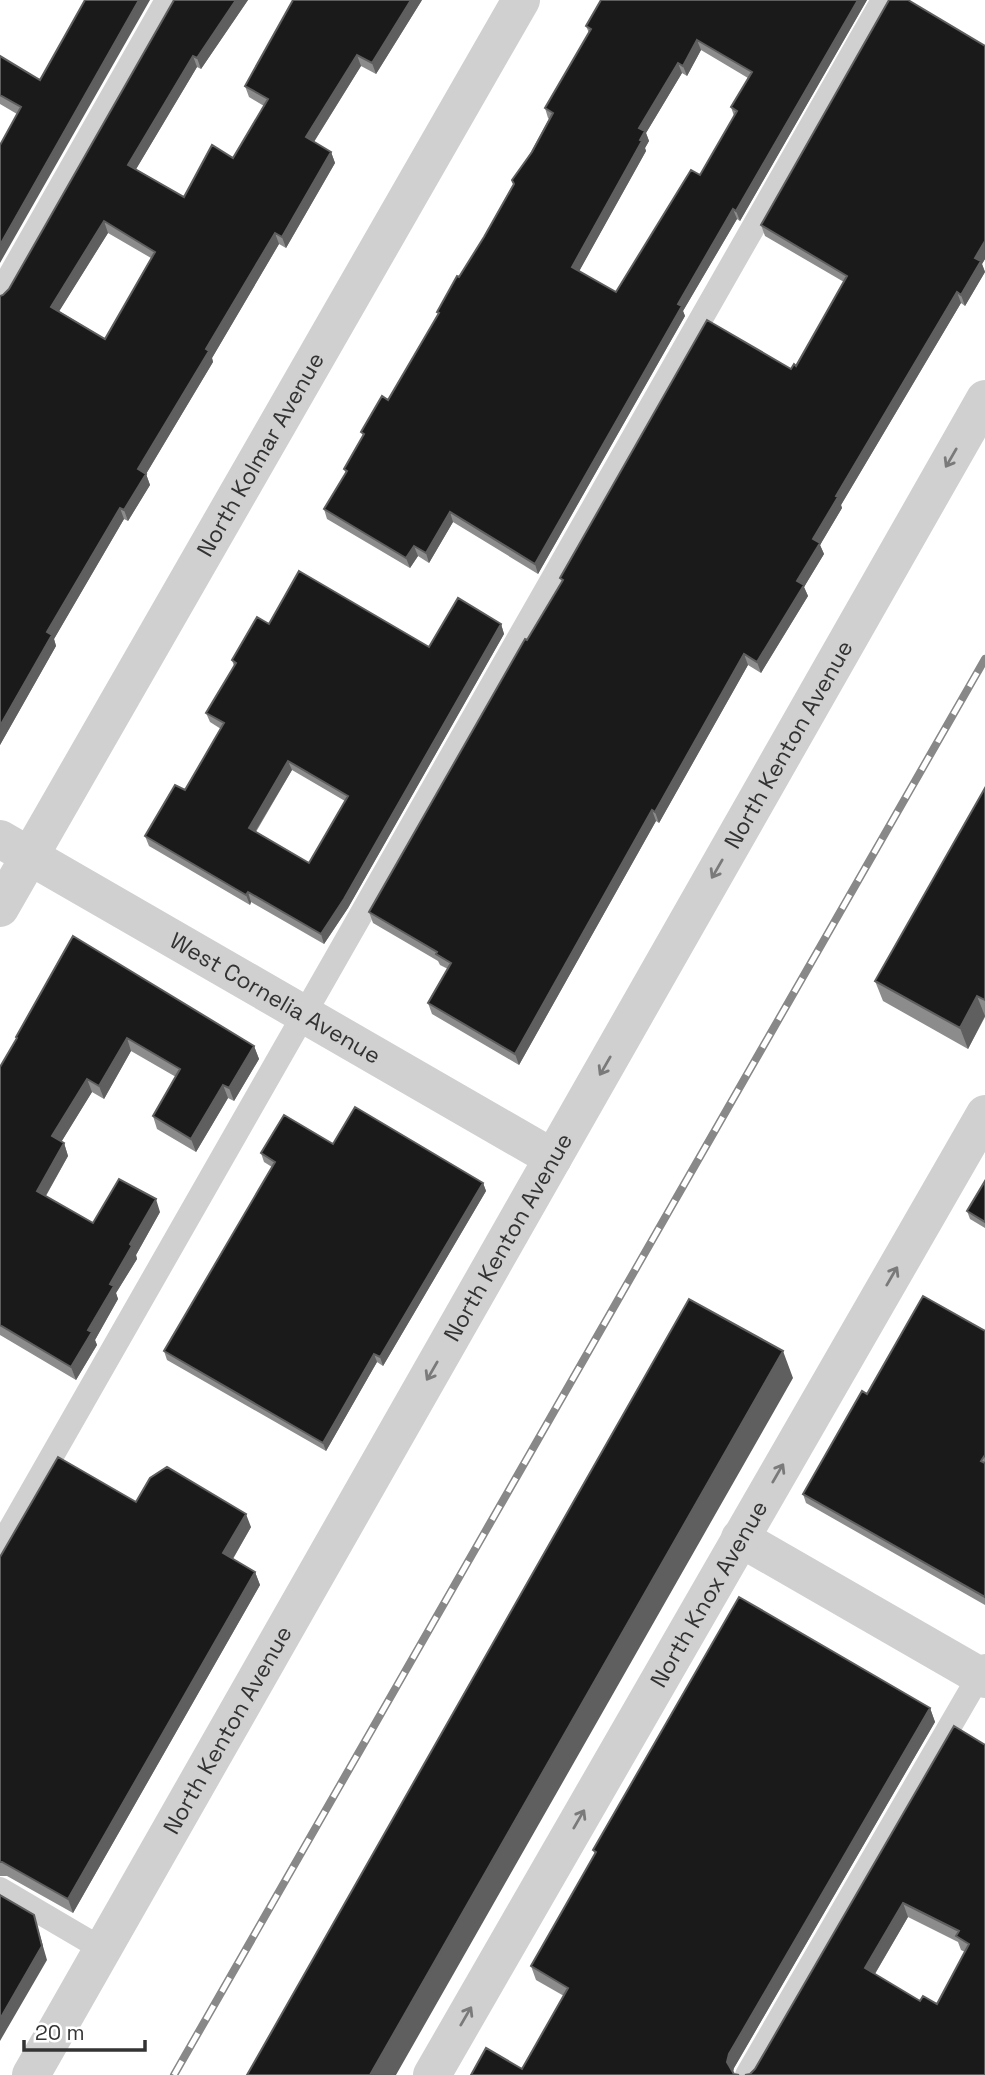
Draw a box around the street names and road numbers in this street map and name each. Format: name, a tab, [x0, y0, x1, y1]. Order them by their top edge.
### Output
street label: North Kolmar Avenue	[190, 347, 331, 562]
street label: North Kenton Avenue	[717, 635, 860, 854]
street label: West Cornelia Avenue	[165, 925, 386, 1071]
street label: North Kenton Avenue	[437, 1128, 579, 1347]
street label: North Knox Avenue	[643, 1495, 774, 1693]
street label: North Kenton Avenue	[156, 1620, 299, 1840]

